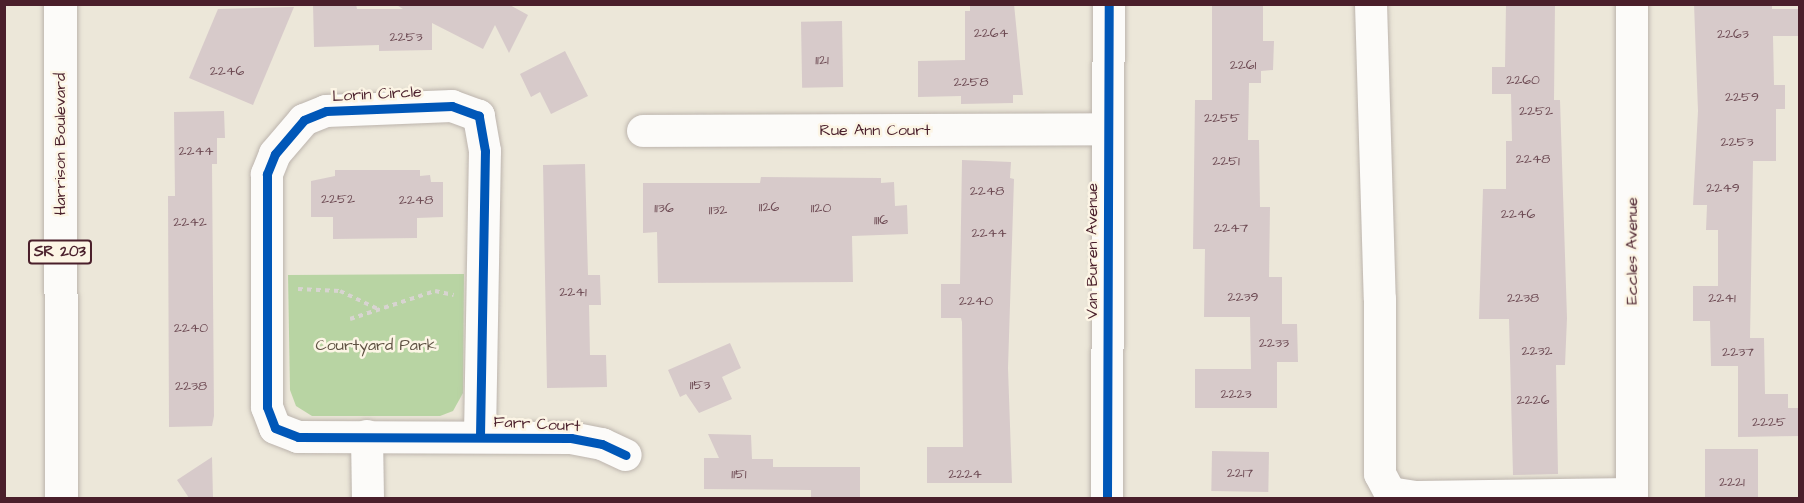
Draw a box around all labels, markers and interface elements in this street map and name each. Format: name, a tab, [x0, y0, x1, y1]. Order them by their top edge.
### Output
house number: 2264	[974, 25, 1008, 41]
house number: 2263	[1717, 26, 1749, 42]
house number: 2253	[389, 29, 423, 45]
house number: 1121	[815, 52, 829, 68]
house number: 2261	[1230, 57, 1256, 73]
house number: 2246	[210, 63, 244, 79]
house number: 2260	[1506, 72, 1540, 88]
street label: Harrison Boulevard	[50, 73, 70, 215]
house number: 2258	[953, 74, 989, 90]
street label: Lorin Circle	[332, 82, 422, 106]
house number: 2259	[1725, 89, 1759, 105]
house number: 2252	[1519, 103, 1553, 119]
house number: 2255	[1204, 110, 1240, 126]
street label: Rue Ann Court	[820, 120, 930, 140]
house number: 2253	[1720, 134, 1754, 150]
house number: 2244	[178, 143, 214, 159]
house number: 2248	[1516, 151, 1550, 167]
house number: 2251	[1212, 153, 1240, 169]
house number: 2249	[1706, 180, 1740, 196]
house number: 2248	[970, 183, 1004, 199]
street label: Van Buren Avenue	[1082, 183, 1102, 319]
house number: 2252	[321, 191, 355, 207]
house number: 2248	[399, 192, 433, 208]
street label: Eccles Avenue	[1622, 197, 1642, 305]
house number: 1126	[759, 199, 779, 215]
house number: 1136	[654, 200, 674, 216]
house number: 1120	[811, 200, 831, 216]
house number: 1132	[709, 202, 727, 218]
house number: 2246	[1501, 206, 1535, 222]
house number: 1116	[874, 212, 888, 228]
house number: 2242	[173, 214, 207, 230]
house number: 2247	[1214, 220, 1248, 236]
house number: 2244	[971, 225, 1007, 241]
road number: SR 203	[27, 240, 93, 264]
house number: 2241	[559, 284, 587, 300]
house number: 2239	[1227, 289, 1259, 305]
house number: 2238	[1507, 290, 1539, 306]
house number: 2241	[1708, 290, 1736, 306]
house number: 2240	[959, 293, 993, 309]
house number: 2240	[174, 320, 208, 336]
park label: Courtyard Park	[315, 335, 437, 355]
house number: 2233	[1259, 335, 1289, 351]
house number: 2232	[1521, 343, 1553, 359]
house number: 2237	[1722, 344, 1754, 360]
house number: 1153	[690, 377, 710, 393]
house number: 2238	[175, 378, 207, 394]
house number: 2223	[1220, 386, 1252, 402]
house number: 2226	[1517, 392, 1549, 408]
street label: Farr Court	[493, 412, 581, 436]
house number: 2225	[1752, 414, 1786, 430]
house number: 2217	[1227, 465, 1253, 481]
house number: 1151	[731, 466, 747, 482]
house number: 2224	[948, 466, 982, 482]
house number: 2221	[1719, 474, 1745, 490]

